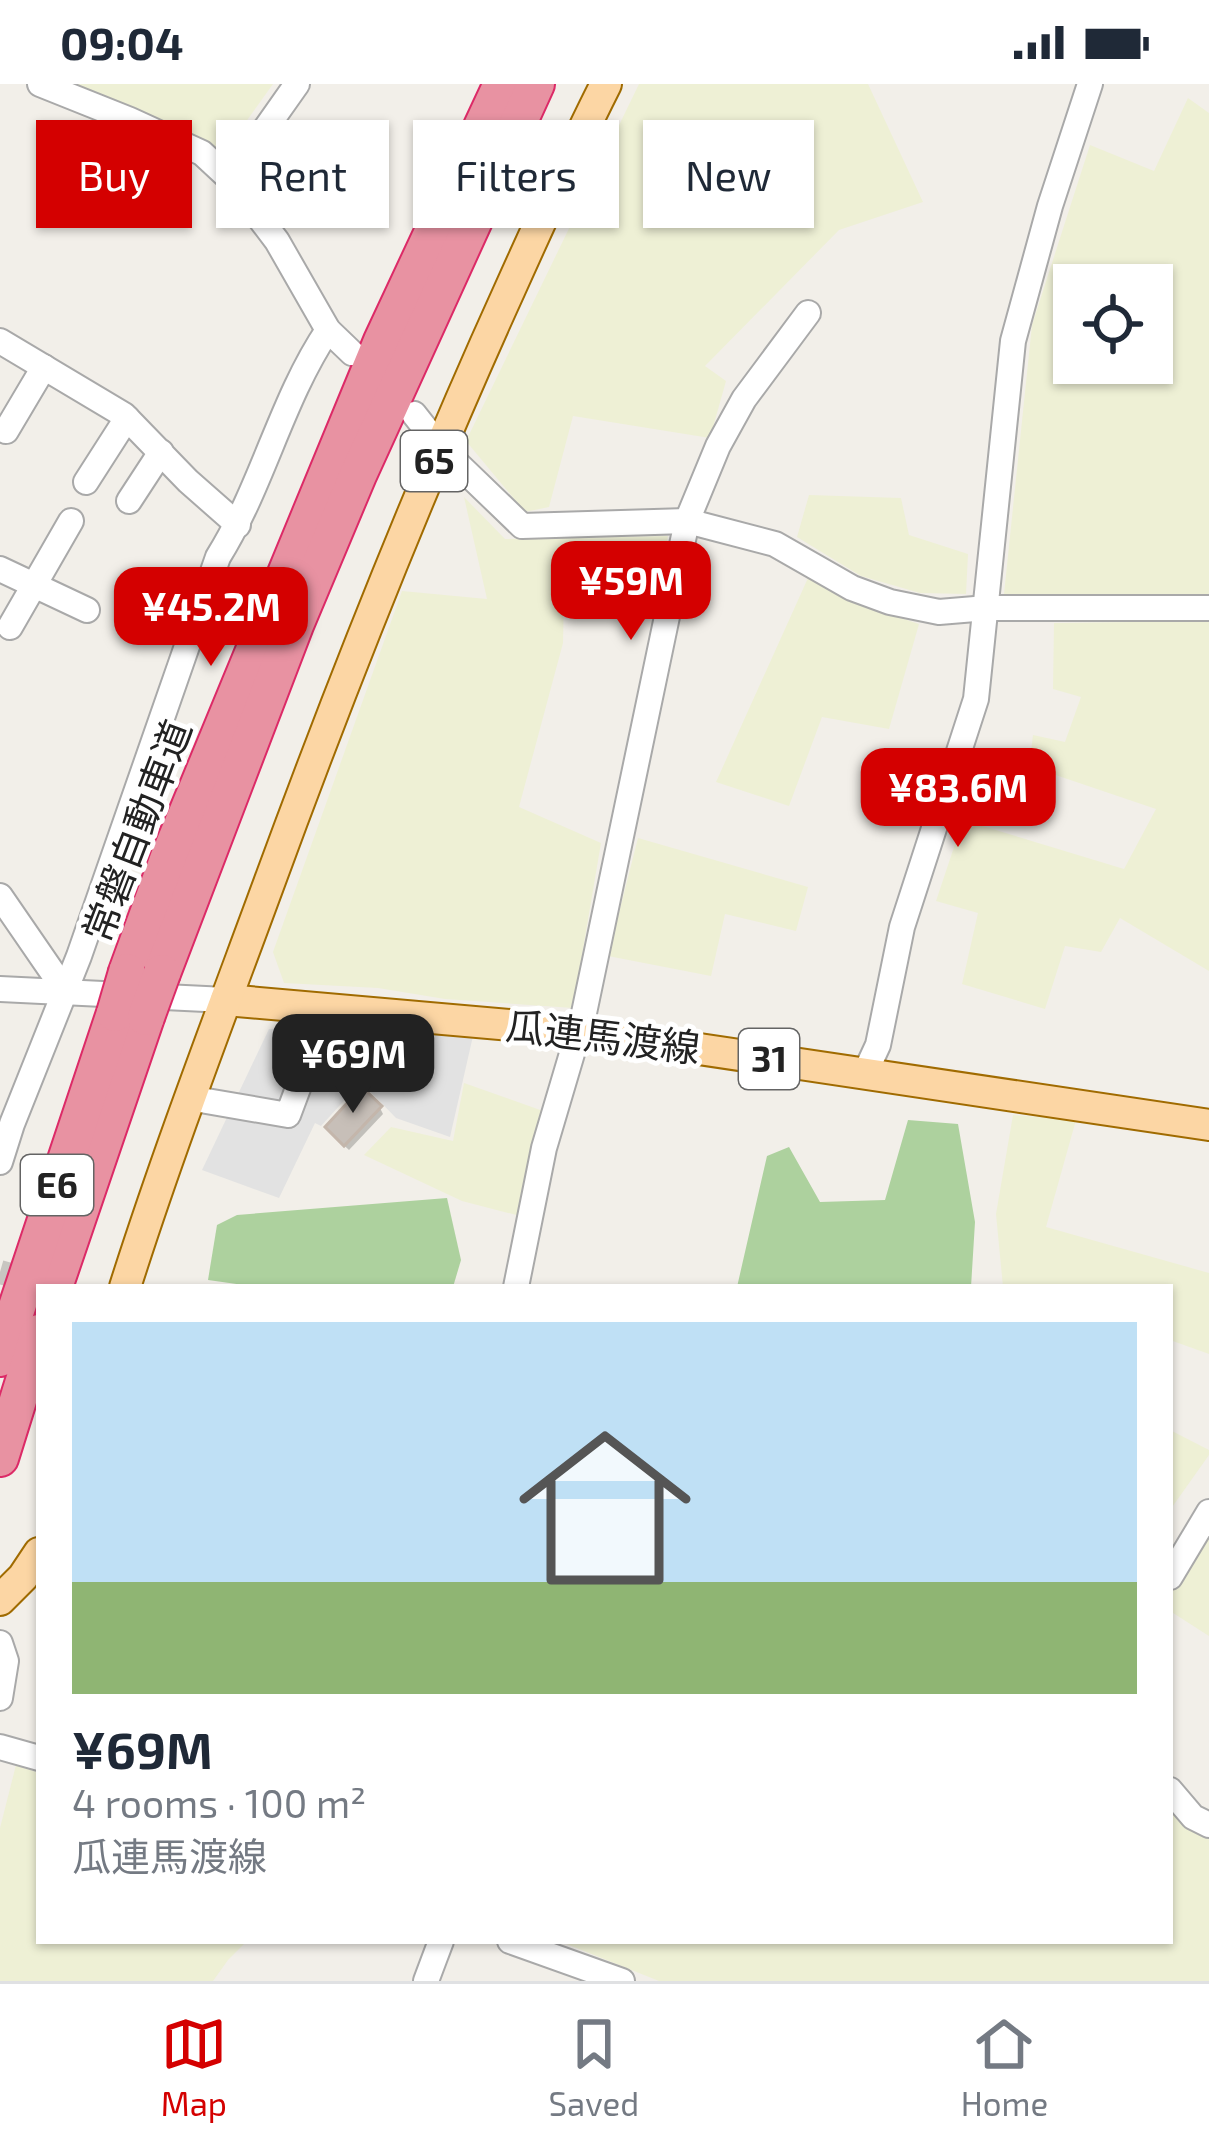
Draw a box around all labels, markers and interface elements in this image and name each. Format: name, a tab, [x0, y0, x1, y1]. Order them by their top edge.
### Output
text: 09:04	[60, 15, 184, 69]
chip: Buy	[36, 120, 192, 228]
chip: Rent	[216, 120, 389, 228]
chip: Filters	[413, 120, 619, 228]
chip: New	[643, 120, 814, 228]
map controls	[1053, 264, 1173, 384]
button: locate	[1053, 264, 1173, 384]
road number: 65	[401, 431, 467, 491]
pin: ¥59M	[560, 541, 702, 643]
text: ¥59M	[578, 556, 684, 603]
pin: ¥45.2M	[113, 567, 309, 669]
text: ¥45.2M	[141, 582, 281, 629]
street label: 常磐自動車道	[72, 713, 199, 948]
pin: ¥83.6M	[860, 748, 1056, 850]
text: ¥83.6M	[888, 763, 1028, 810]
street label: 瓜連馬渡線	[504, 1000, 703, 1071]
pin: ¥69M	[282, 1014, 424, 1116]
text: ¥69M	[299, 1029, 407, 1076]
road number: 31	[739, 1029, 799, 1089]
road number: E6	[21, 1155, 93, 1215]
icon: home	[497, 1400, 713, 1616]
text: ¥69M	[72, 1718, 213, 1779]
text: 4 rooms · 100 m²	[72, 1779, 366, 1826]
text: 瓜連馬渡線	[72, 1832, 267, 1879]
tab: Map	[161, 2011, 227, 2123]
tab: Saved	[549, 2011, 639, 2123]
tab: Home	[961, 2011, 1048, 2123]

